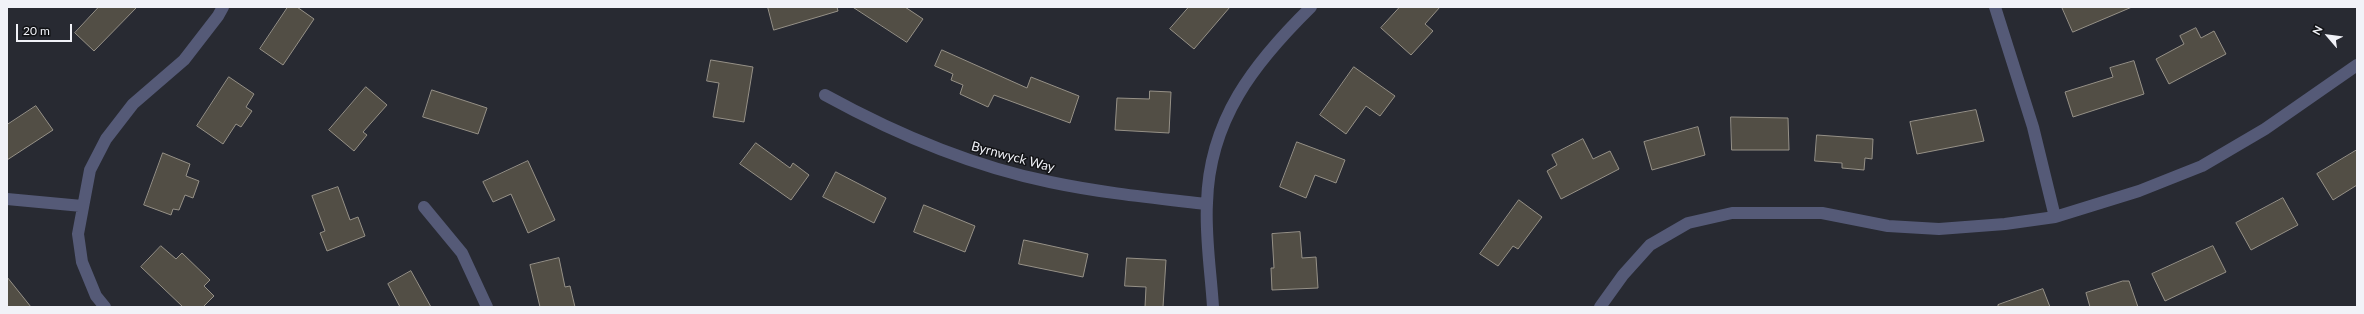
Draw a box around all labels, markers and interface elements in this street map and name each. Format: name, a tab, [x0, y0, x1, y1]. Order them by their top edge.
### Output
scale bar	[18, 16, 74, 42]
north arrow	[2308, 16, 2348, 56]
text: 20 m	[23, 23, 50, 38]
text: N	[2309, 23, 2325, 37]
street label: Byrnwyck Way	[970, 138, 1056, 176]

